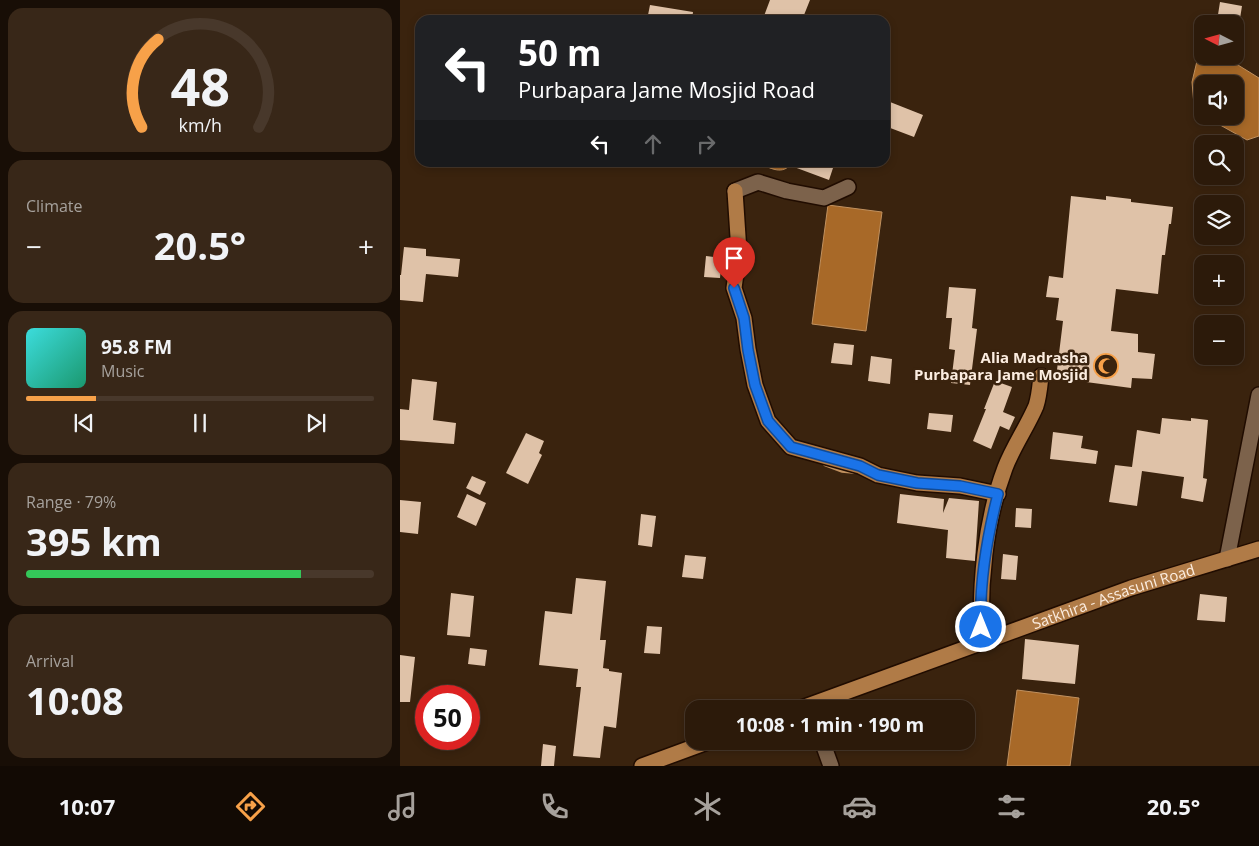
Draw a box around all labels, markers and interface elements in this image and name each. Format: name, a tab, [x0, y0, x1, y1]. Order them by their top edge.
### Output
north arrow	[1194, 15, 1244, 65]
map controls	[1194, 15, 1244, 365]
text: 50 m	[518, 29, 601, 76]
icon: left	[435, 35, 500, 100]
text: 48	[170, 50, 230, 121]
text: Purbapara Jame Mosjid Road	[518, 74, 815, 104]
button: sound	[1194, 75, 1244, 125]
text: km/h	[178, 113, 222, 137]
icon: left	[586, 130, 614, 158]
icon: ahead	[639, 130, 667, 158]
icon: right	[692, 130, 720, 158]
button: search	[1194, 135, 1244, 185]
text: Climate	[26, 195, 83, 217]
button: layers	[1194, 195, 1244, 245]
text: 20.5°	[154, 219, 246, 271]
text: −	[26, 227, 42, 265]
text: +	[358, 227, 374, 265]
pin	[713, 237, 755, 288]
icon: arrive	[720, 244, 748, 272]
button: +	[1194, 255, 1244, 305]
button: −	[1194, 315, 1244, 365]
text: 95.8 FM	[101, 334, 172, 360]
place label: Alia Madrasha Purbapara Jame Mosjid	[914, 347, 1088, 384]
mosque icon: Alia Madrasha Purbapara Jame Mosjid	[1093, 353, 1119, 379]
text: Music	[101, 360, 145, 382]
icon: previous	[70, 409, 98, 437]
icon: pause	[186, 409, 214, 437]
icon: next	[302, 409, 330, 437]
text: Range · 79%	[26, 491, 116, 513]
text: 395 km	[26, 515, 162, 567]
street label: Satkhira - Assasuni Road	[1029, 559, 1197, 633]
position arrow	[954, 600, 1006, 652]
text: Arrival	[26, 650, 74, 672]
text: 10:08	[26, 674, 124, 726]
speed limit sign: 50	[415, 685, 480, 750]
text: 10:08 · 1 min · 190 m	[736, 712, 924, 738]
icon: directions	[233, 789, 268, 824]
icon: music	[385, 789, 420, 824]
icon: phone	[537, 789, 572, 824]
icon: climate	[690, 789, 725, 824]
icon: car	[842, 789, 877, 824]
icon: filters	[994, 789, 1029, 824]
text: 10:07	[59, 791, 115, 821]
text: 20.5°	[1147, 791, 1200, 821]

